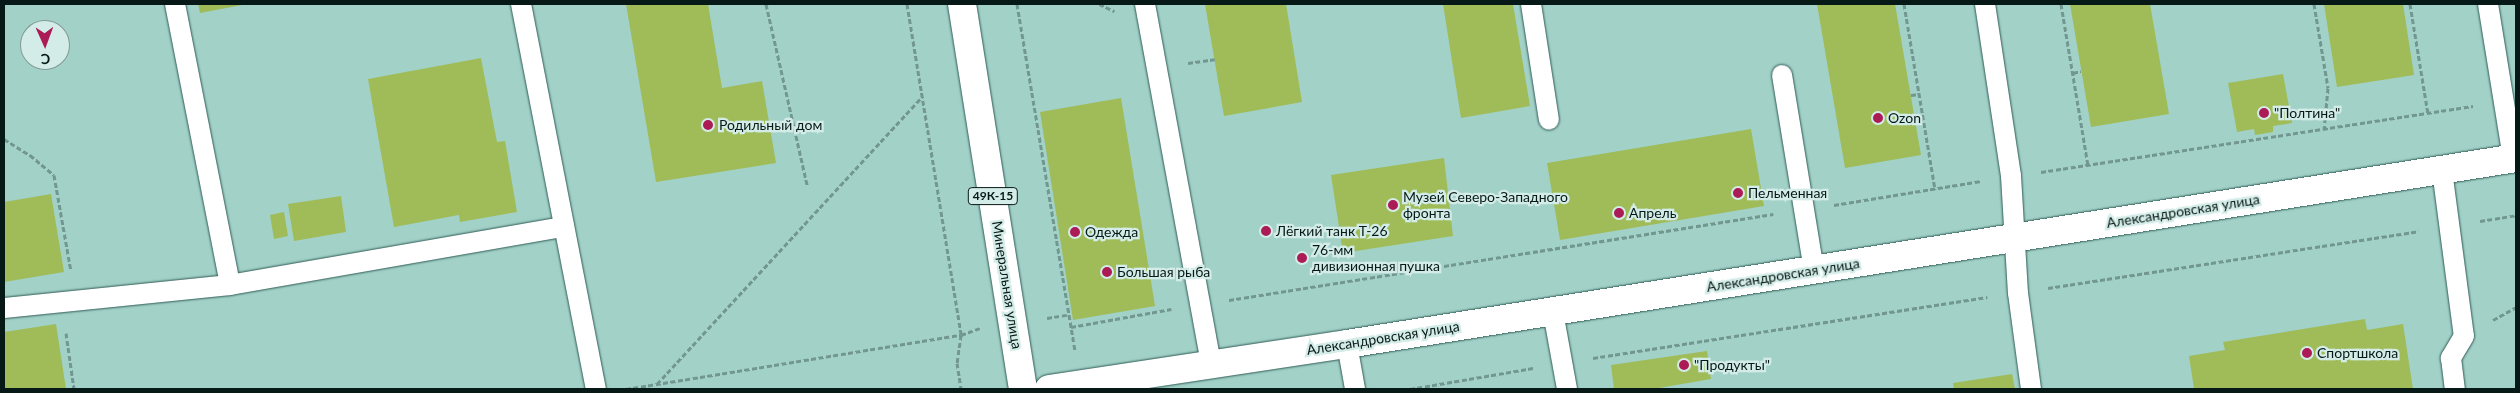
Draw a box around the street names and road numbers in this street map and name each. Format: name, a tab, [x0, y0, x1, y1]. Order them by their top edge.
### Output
road number: 49К-15	[967, 187, 1019, 206]
street label: Александровская улица	[2105, 191, 2261, 231]
street label: Минеральная улица	[989, 220, 1025, 350]
street label: Александровская улица	[1705, 255, 1861, 295]
street label: Александровская улица	[1305, 318, 1461, 358]

